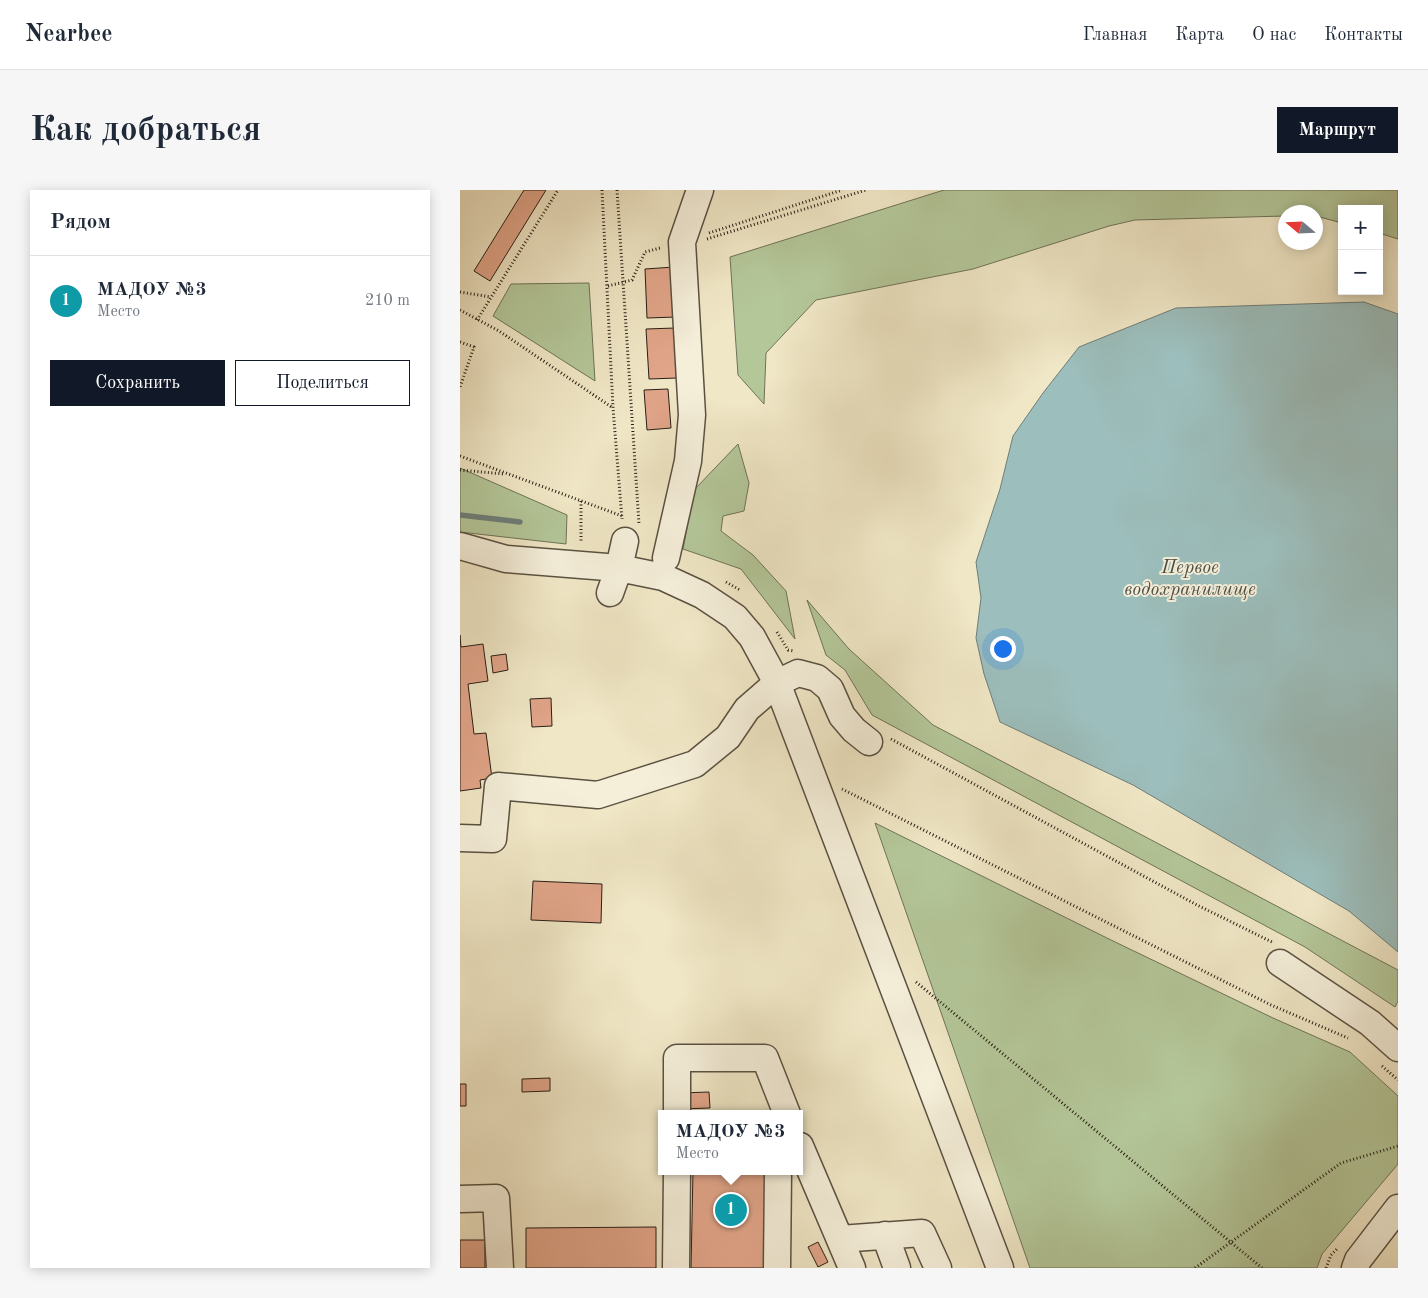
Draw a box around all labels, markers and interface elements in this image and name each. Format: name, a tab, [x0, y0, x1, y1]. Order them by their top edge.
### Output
text: Nearbee	[25, 23, 113, 47]
text: Главная	[1083, 26, 1147, 44]
text: Карта	[1175, 26, 1224, 44]
text: О нас	[1252, 26, 1296, 44]
text: Контакты	[1324, 26, 1403, 44]
button: Маршрут	[1277, 107, 1398, 153]
text: Как добраться	[30, 113, 261, 148]
north arrow	[1278, 205, 1323, 250]
map controls	[1338, 205, 1383, 295]
button: +	[1338, 205, 1383, 250]
text: Рядом	[50, 212, 111, 233]
button: −	[1338, 250, 1383, 295]
text: МАДОУ №3	[97, 281, 207, 300]
text: 1	[61, 293, 71, 309]
text: 210 m	[365, 293, 410, 309]
text: Место	[97, 304, 140, 320]
button: Сохранить	[50, 360, 225, 406]
button: Поделиться	[235, 360, 410, 406]
water label: Первое водохранилище	[1124, 559, 1256, 600]
your location	[990, 636, 1016, 662]
popup	[658, 1110, 803, 1175]
text: МАДОУ №3	[676, 1123, 785, 1142]
text: Место	[676, 1146, 719, 1162]
pin: 1	[715, 1191, 747, 1229]

